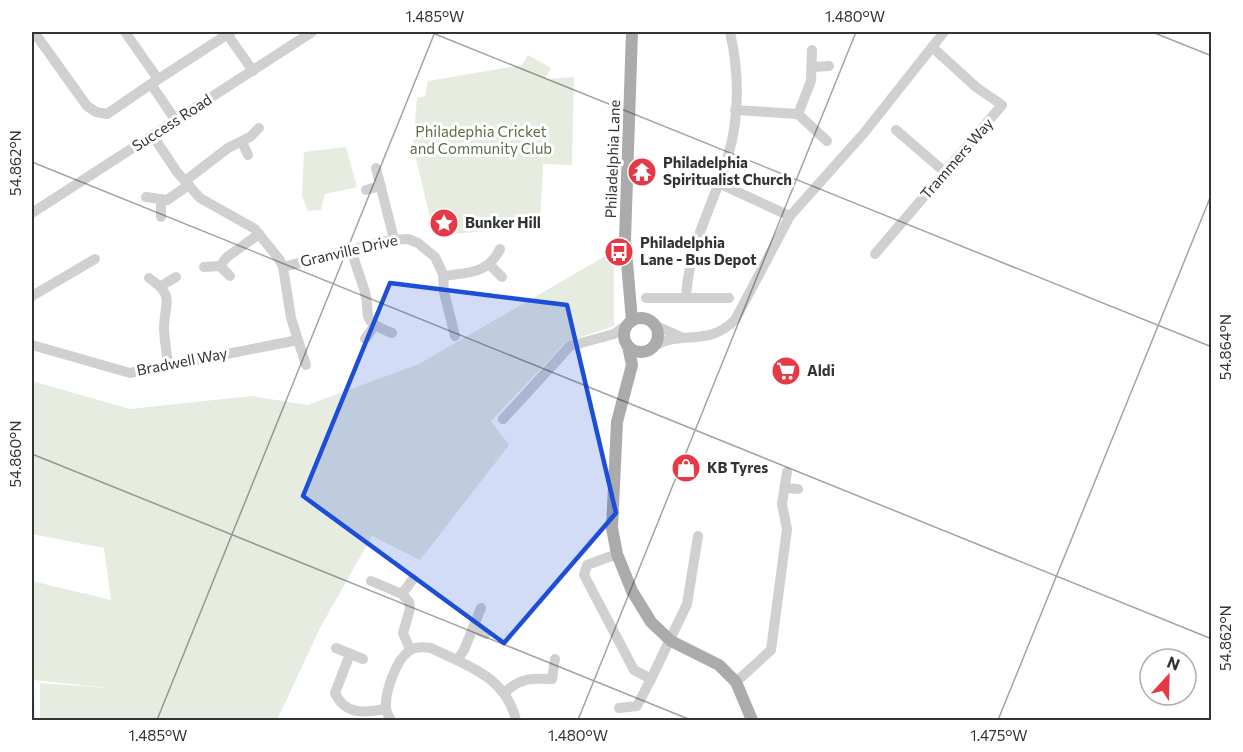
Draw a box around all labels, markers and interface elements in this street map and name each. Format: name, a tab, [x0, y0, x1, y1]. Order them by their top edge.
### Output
text: 1.485°W	[406, 7, 464, 25]
text: 1.480°W	[825, 7, 885, 25]
street label: Success Road	[128, 90, 215, 155]
street label: Philadelphia Lane	[601, 99, 623, 219]
street label: Trammers Way	[916, 114, 996, 203]
park label: Philadephia Cricket and Community Club	[410, 122, 552, 157]
text: 54.862°N	[6, 130, 24, 196]
place label: Philadelphia Spiritualist Church	[663, 153, 792, 188]
temple icon: Philadelphia Spiritualist Church	[626, 156, 658, 188]
place icon: Bunker Hill	[428, 207, 460, 239]
place label: Bunker Hill	[465, 213, 541, 231]
street label: Granville Drive	[298, 230, 399, 270]
place label: Philadelphia Lane - Bus Depot	[640, 233, 757, 268]
bus stop icon: Philadelphia Lane - Bus Depot	[603, 236, 635, 268]
text: 54.864°N	[1216, 314, 1234, 380]
street label: Bradwell Way	[135, 343, 229, 379]
supermarket icon: Aldi	[770, 355, 802, 387]
place label: Aldi	[807, 361, 835, 379]
text: 54.860°N	[6, 420, 24, 488]
shop icon: KB Tyres	[670, 452, 702, 484]
place label: KB Tyres	[707, 458, 768, 476]
text: 54.862°N	[1216, 605, 1234, 671]
north arrow	[1138, 647, 1198, 707]
text: N	[1165, 652, 1183, 674]
text: 1.485°W	[129, 726, 187, 744]
text: 1.480°W	[548, 726, 608, 744]
text: 1.475°W	[970, 726, 1028, 744]

